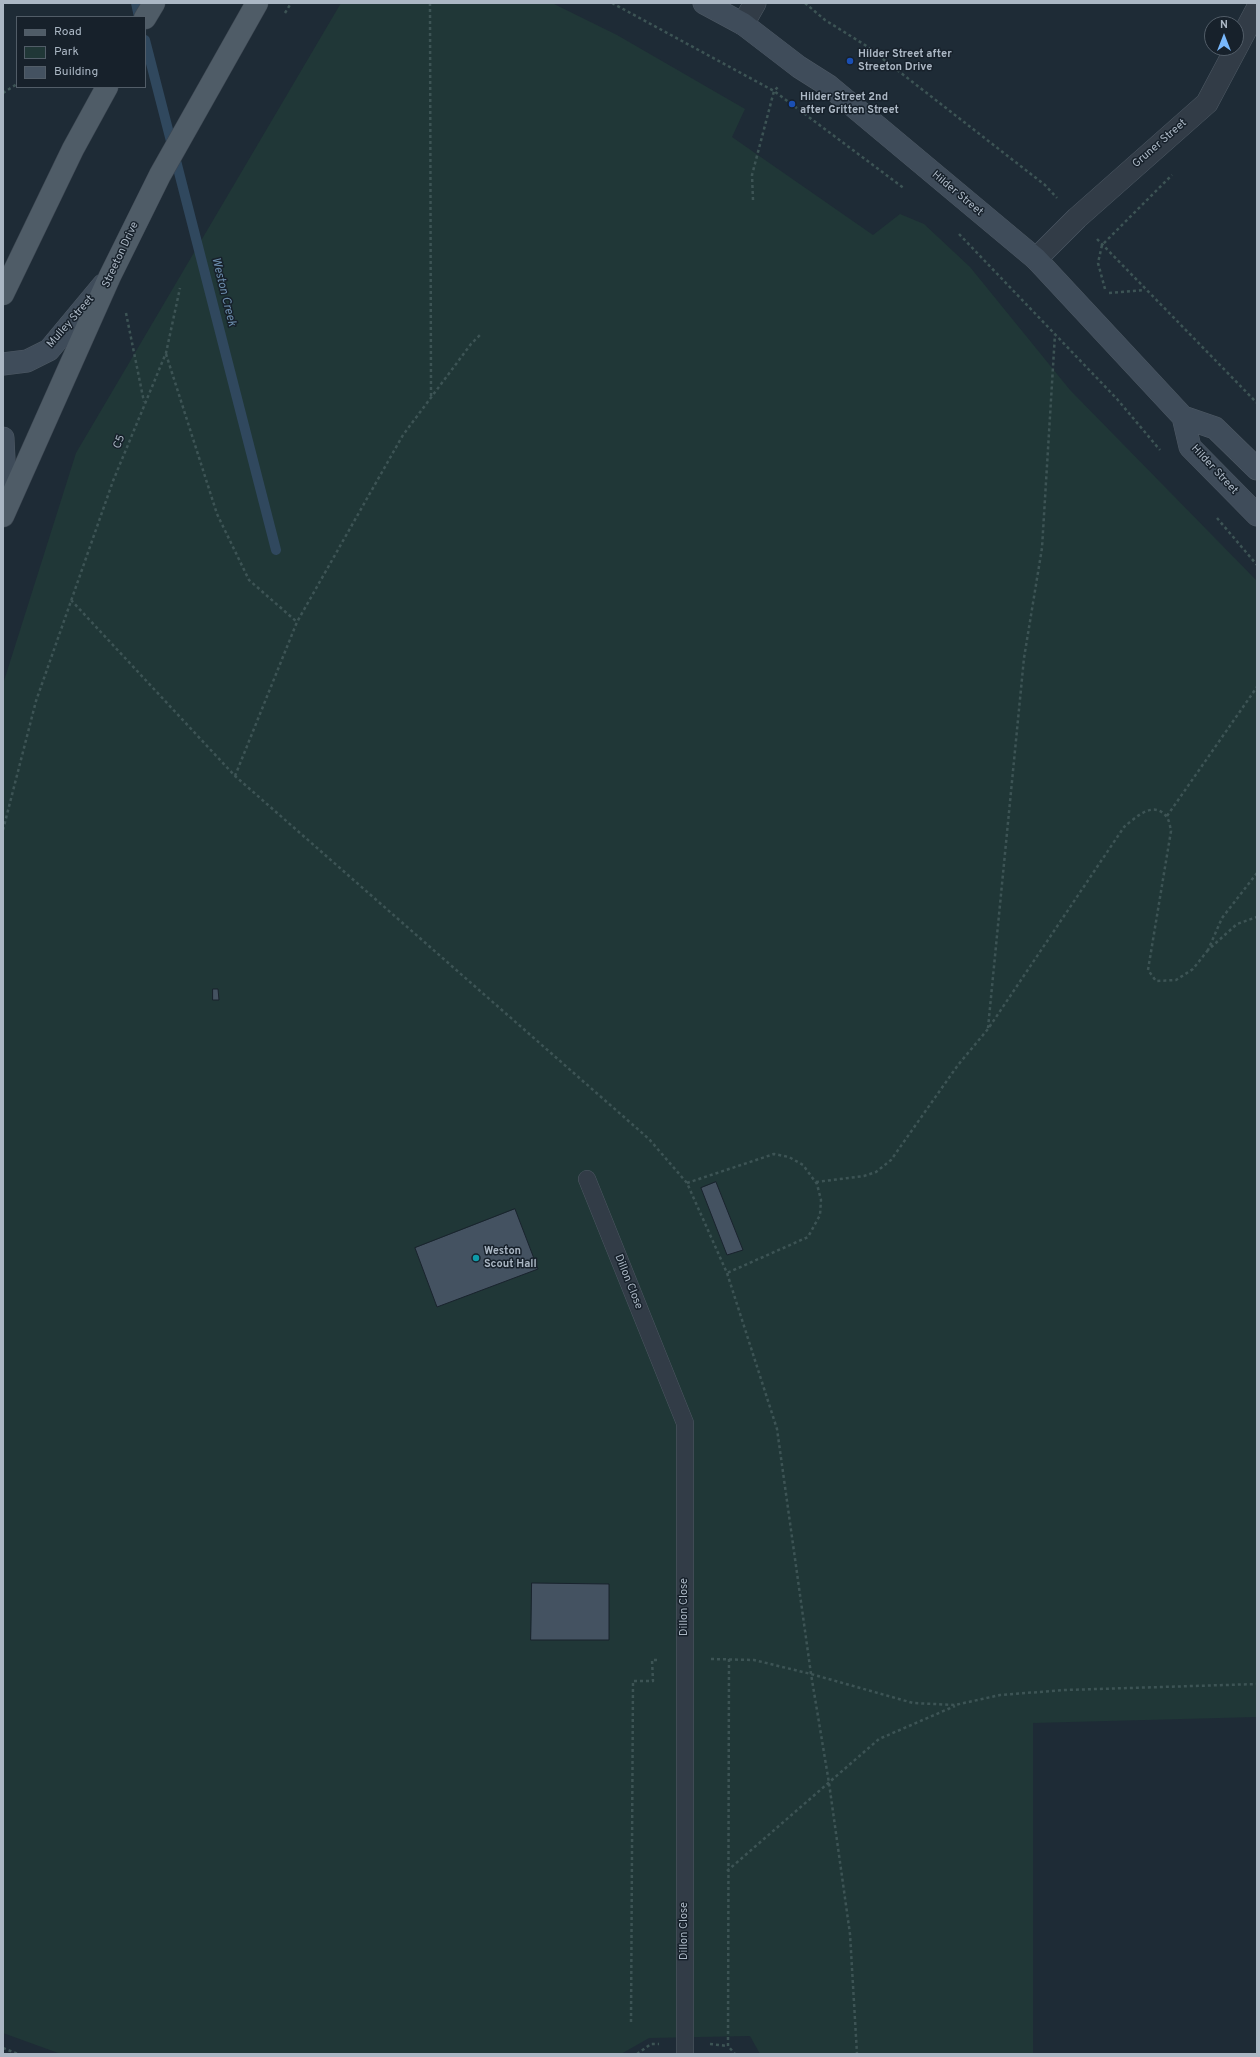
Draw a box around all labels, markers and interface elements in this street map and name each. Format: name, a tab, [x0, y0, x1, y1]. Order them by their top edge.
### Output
legend	[16, 16, 146, 88]
north arrow	[1204, 16, 1244, 56]
text: N	[1220, 18, 1228, 32]
text: Road	[54, 24, 82, 40]
text: Park	[54, 44, 79, 60]
place label: Hilder Street after Streeton Drive	[858, 48, 952, 74]
marker: Hilder Street after Streeton Drive	[845, 56, 855, 66]
text: Building	[54, 64, 98, 80]
place label: Hilder Street 2nd after Gritten Street	[800, 91, 899, 117]
marker: Hilder Street 2nd after Gritten Street	[787, 99, 797, 109]
street label: Gruner Street	[1130, 117, 1190, 171]
street label: Hilder Street	[929, 169, 985, 219]
street label: Streeton Drive	[100, 220, 142, 290]
water label: Weston Creek	[207, 256, 239, 328]
street label: Mulley Street	[45, 293, 97, 351]
street label: C5	[111, 433, 129, 451]
street label: Hilder Street	[1188, 443, 1240, 497]
place label: Weston Scout Hall	[484, 1245, 537, 1271]
marker: Weston Scout Hall	[471, 1253, 481, 1263]
street label: Dillon Close	[611, 1253, 645, 1311]
street label: Dillon Close	[678, 1578, 692, 1636]
street label: Dillon Close	[678, 1902, 692, 1960]

